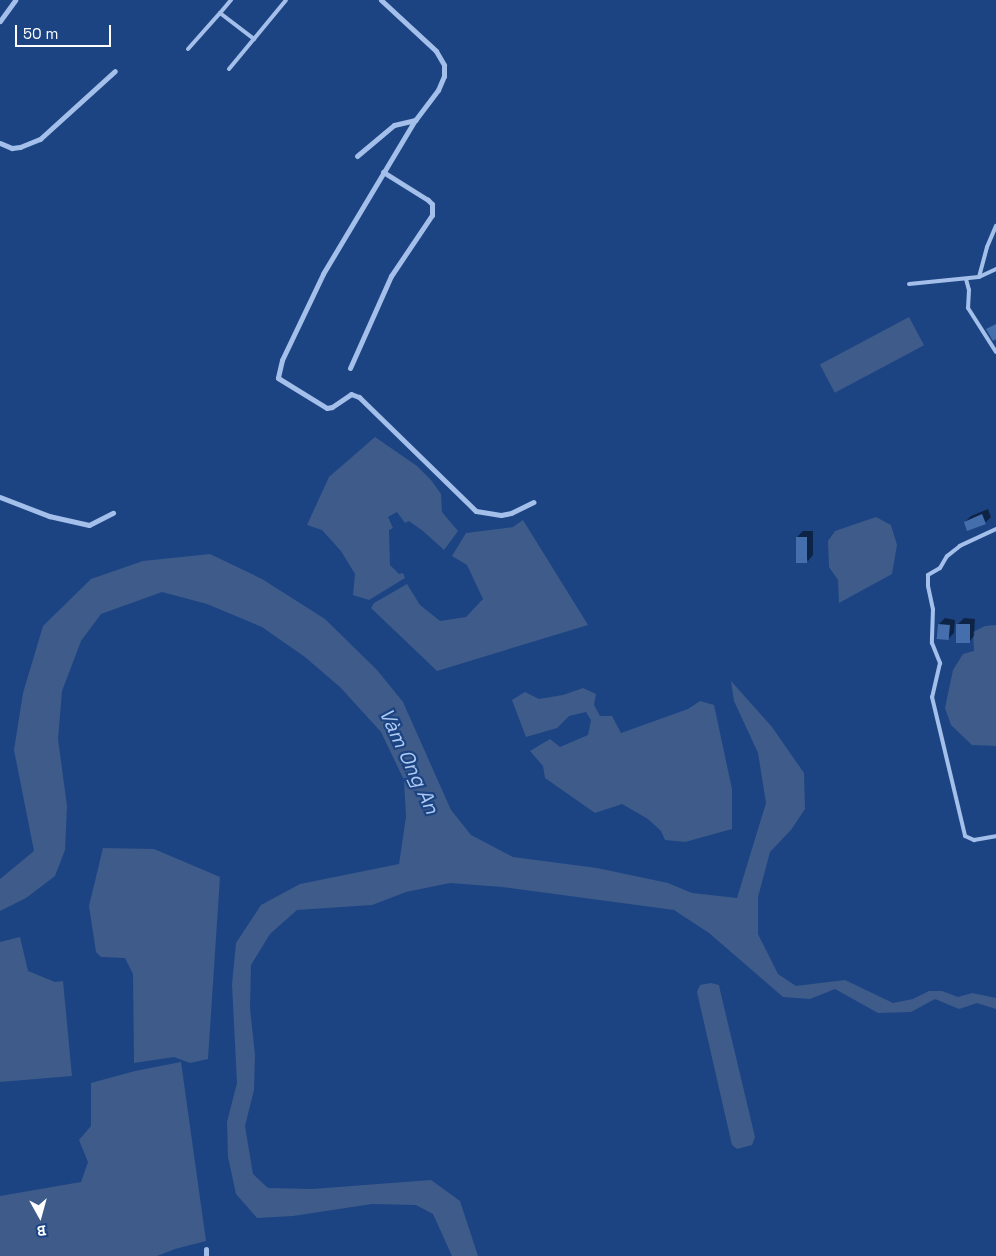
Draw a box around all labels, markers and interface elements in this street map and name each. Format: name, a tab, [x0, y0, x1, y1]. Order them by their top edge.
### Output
scale bar	[18, 15, 114, 47]
text: 50 m	[23, 24, 58, 43]
water label: Vàm Ong An	[374, 704, 444, 818]
north arrow	[15, 1191, 65, 1241]
text: B	[36, 1221, 48, 1240]

